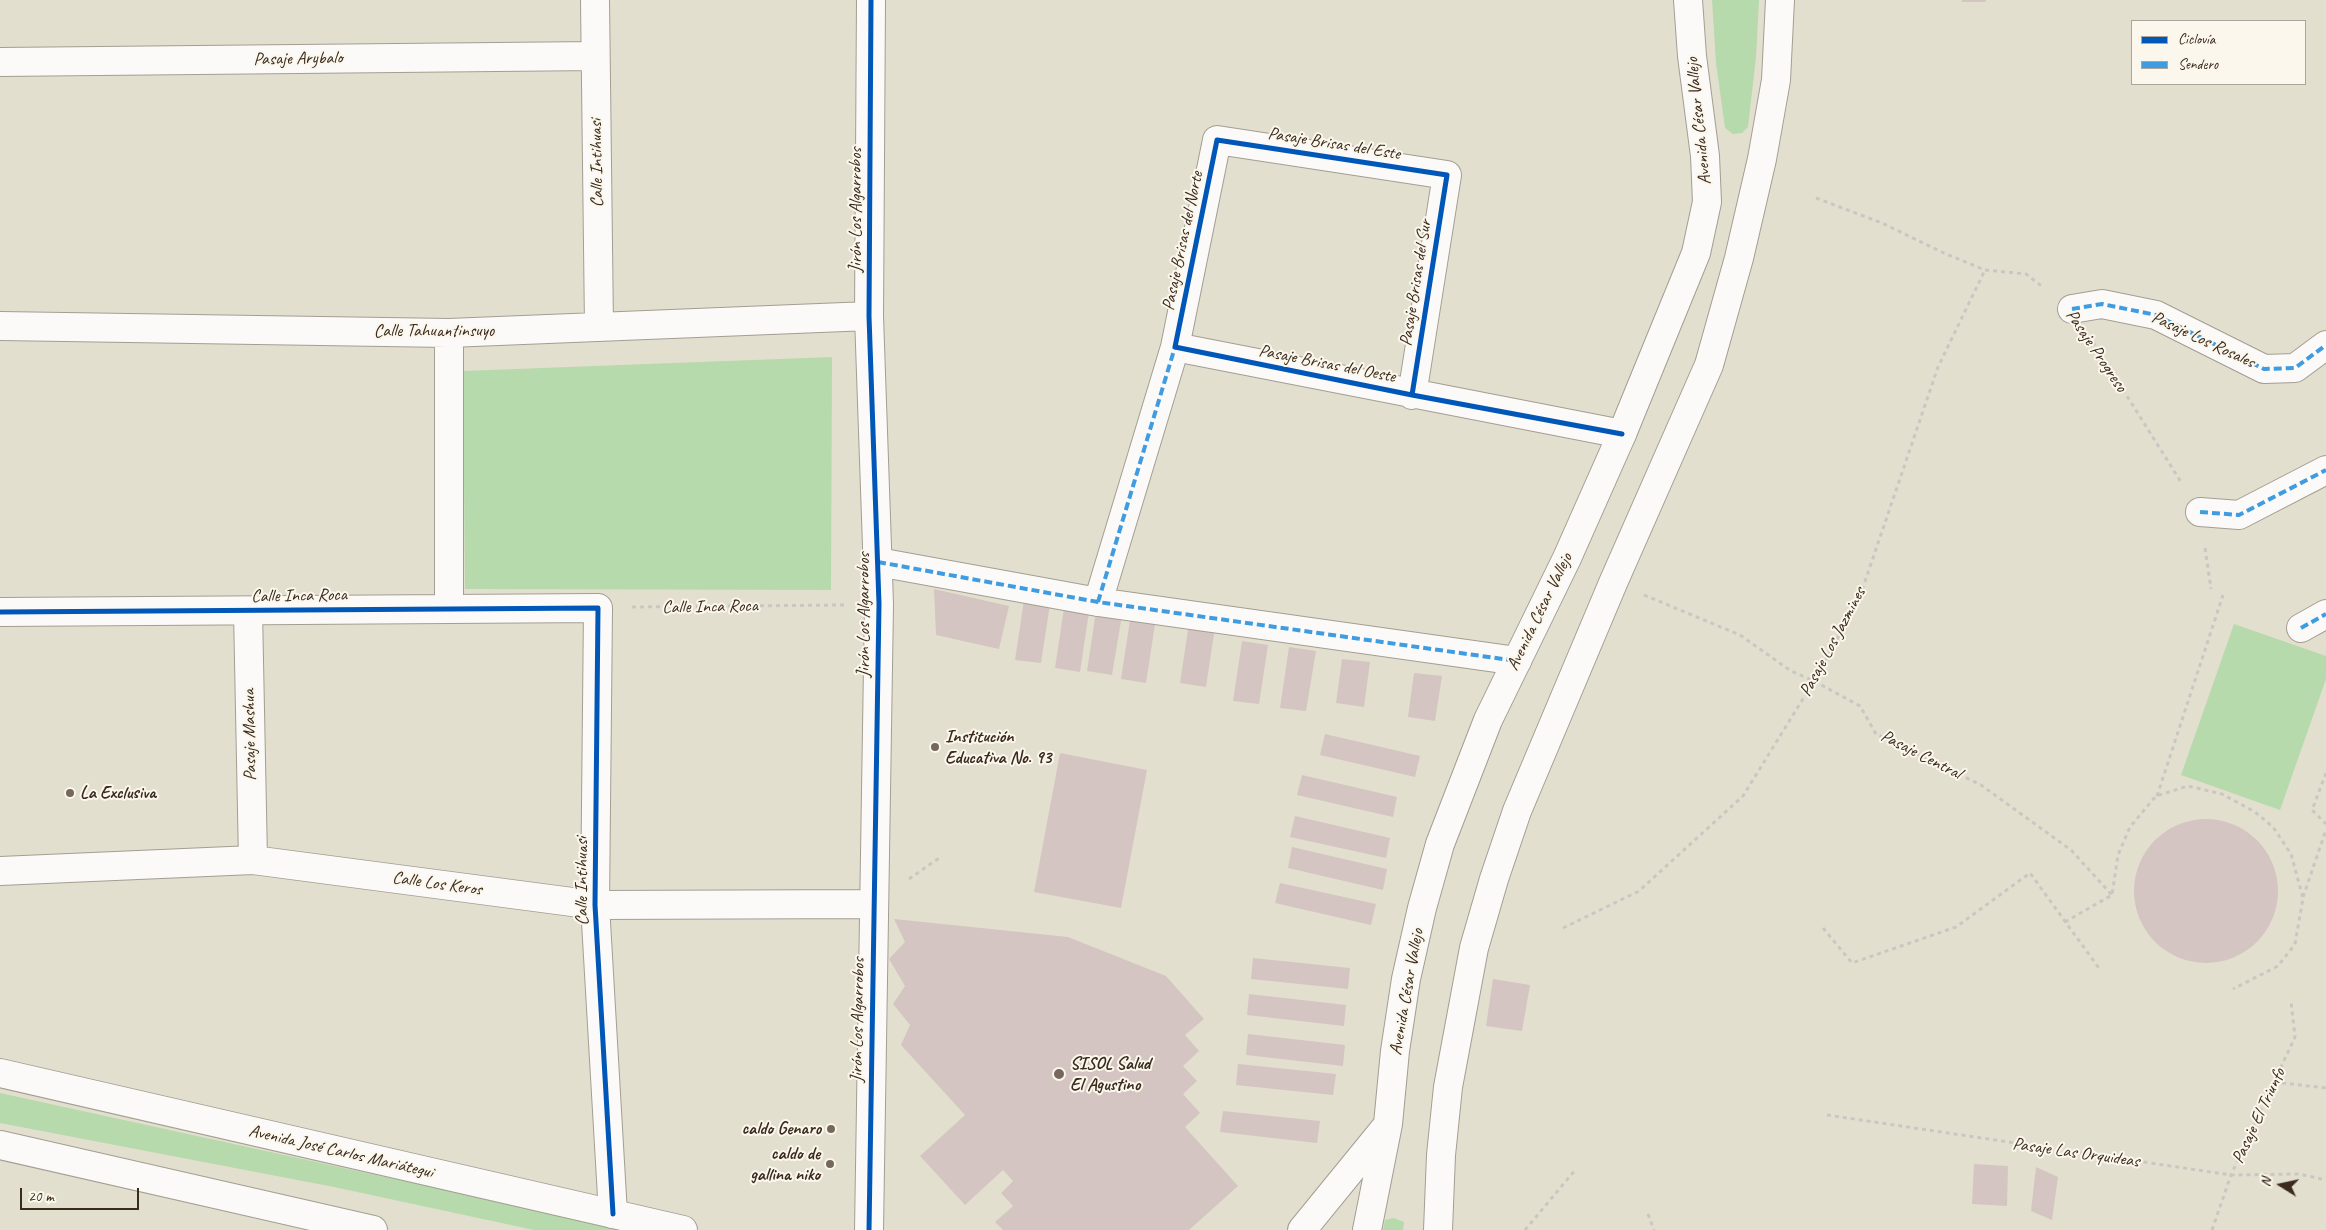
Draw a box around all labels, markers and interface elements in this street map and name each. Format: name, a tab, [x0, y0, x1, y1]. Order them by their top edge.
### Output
legend	[2131, 20, 2306, 85]
text: Ciclovía	[2178, 30, 2215, 49]
street label: Pasaje Arybalo	[253, 47, 343, 71]
text: Sendero	[2178, 55, 2218, 74]
street label: Avenida César Vallejo	[1682, 56, 1716, 186]
street label: Calle Intihuasi	[585, 118, 609, 208]
street label: Pasaje Brisas del Este	[1266, 123, 1402, 165]
street label: Jirón Los Algarrobos	[845, 148, 867, 272]
street label: Pasaje Brisas del Norte	[1158, 169, 1208, 313]
street label: Pasaje Brisas del Sur	[1395, 218, 1437, 348]
street label: Pasaje Progreso	[2060, 306, 2132, 396]
street label: Pasaje Los Rosales	[2148, 307, 2258, 373]
street label: Calle Tahuantinsuyo	[374, 320, 494, 342]
street label: Pasaje Brisas del Oeste	[1257, 340, 1397, 388]
street label: Avenida César Vallejo	[1502, 550, 1578, 674]
street label: Jirón Los Algarrobos	[853, 553, 875, 677]
street label: Calle Inca Roca	[251, 584, 347, 608]
street label: Pasaje Los Jazmines	[1795, 584, 1871, 700]
street label: Calle Inca Roca	[662, 595, 758, 619]
street label: Pasaje Mashua	[238, 689, 262, 781]
street label: Pasaje Central	[1877, 725, 1965, 785]
place label: Institución Educativa No. 93	[945, 726, 1051, 769]
marker: Institución Educativa No. 93	[929, 741, 941, 753]
place label: La Exclusiva	[80, 782, 156, 804]
marker: La Exclusiva	[64, 787, 76, 799]
street label: Calle Intihuasi	[571, 837, 593, 925]
street label: Calle Los Keros	[391, 867, 483, 901]
street label: Avenida César Vallejo	[1385, 927, 1429, 1057]
street label: Jirón Los Algarrobos	[846, 957, 870, 1083]
place label: SISOL Salud El Agustino	[1070, 1053, 1150, 1096]
street label: Pasaje El Triunfo	[2228, 1065, 2290, 1167]
marker: SISOL Salud El Agustino	[1052, 1067, 1066, 1081]
place label: caldo Genaro	[742, 1118, 821, 1140]
street label: Avenida José Carlos Mariátegui	[247, 1120, 435, 1184]
marker: caldo Genaro	[825, 1123, 837, 1135]
street label: Pasaje Las Orquideas	[2011, 1133, 2141, 1173]
place label: caldo de gallina niko	[750, 1143, 820, 1186]
marker: caldo de gallina niko	[824, 1158, 836, 1170]
north arrow	[2256, 1160, 2306, 1210]
text: N	[2257, 1177, 2275, 1188]
scale bar	[22, 1178, 141, 1210]
text: 20 m	[28, 1187, 54, 1206]

